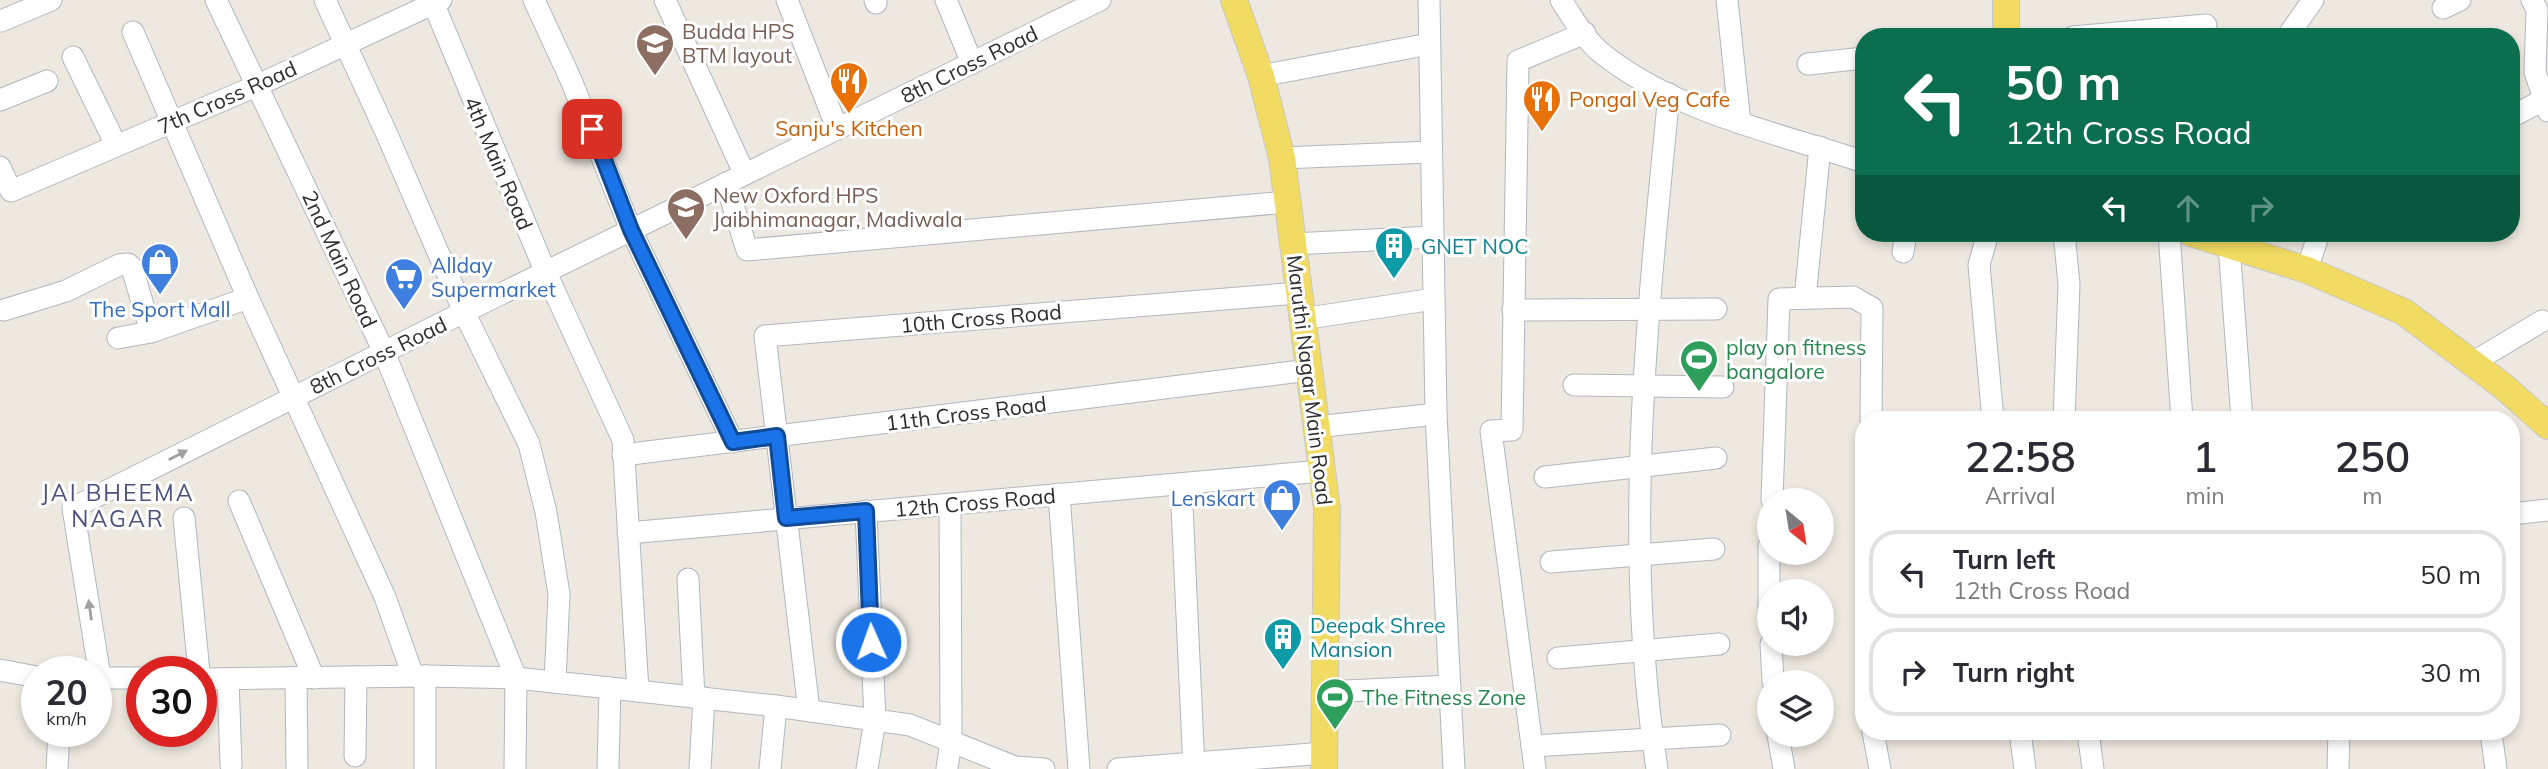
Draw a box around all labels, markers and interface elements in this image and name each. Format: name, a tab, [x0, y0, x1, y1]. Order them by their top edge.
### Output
place label: Budda HPS BTM layout	[682, 18, 795, 68]
street label: 8th Cross Road	[896, 20, 1042, 108]
school or university icon: Budda HPS BTM layout	[634, 22, 676, 77]
text: 50 m	[2005, 51, 2121, 112]
street label: 7th Cross Road	[153, 55, 301, 139]
icon: left	[1890, 56, 1981, 147]
restaurant icon: Sanju's Kitchen	[828, 60, 870, 115]
restaurant icon: Pongal Veg Cafe	[1521, 78, 1563, 133]
place label: Pongal Veg Cafe	[1569, 86, 1730, 112]
street label: 4th Main Road	[459, 92, 539, 234]
pin	[562, 99, 622, 159]
icon: arrive	[573, 110, 611, 148]
text: 12th Cross Road	[2005, 112, 2252, 152]
place label: Sanju's Kitchen	[775, 115, 923, 141]
place label: New Oxford HPS Jaibhimanagar, Madiwala	[713, 182, 963, 232]
street label: 2nd Main Road	[297, 186, 383, 332]
school or university icon: New Oxford HPS Jaibhimanagar, Madiwala	[665, 186, 707, 241]
icon: left	[2096, 189, 2134, 227]
icon: ahead	[2169, 189, 2207, 227]
icon: right	[2242, 189, 2280, 227]
building icon: GNET NOC	[1373, 225, 1415, 280]
place label: GNET NOC	[1421, 233, 1529, 259]
shop icon: The Sport Mall	[139, 241, 181, 296]
place label: Allday Supermarket	[431, 252, 556, 302]
street label: Maruthi Nagar Main Road	[1282, 253, 1338, 507]
supermarket icon: Allday Supermarket	[383, 256, 425, 311]
place label: The Sport Mall	[89, 296, 231, 322]
street label: 10th Cross Road	[899, 298, 1063, 338]
street label: 8th Cross Road	[305, 311, 451, 399]
place label: play on fitness bangalore	[1726, 334, 1866, 384]
sports icon: play on fitness bangalore	[1678, 338, 1720, 393]
street label: 11th Cross Road	[884, 390, 1048, 436]
text: 22:58	[1965, 430, 2076, 483]
text: 1	[2192, 430, 2218, 483]
text: 250	[2335, 430, 2410, 483]
one-way arrow	[168, 450, 188, 462]
shop icon: Lenskart	[1261, 477, 1303, 532]
district label: JAI BHEEMA NAGAR	[41, 478, 195, 533]
text: Arrival	[1985, 481, 2055, 510]
text: min	[2185, 481, 2225, 510]
text: m	[2362, 481, 2382, 510]
street label: 12th Cross Road	[893, 482, 1057, 522]
place label: Lenskart	[1171, 485, 1255, 511]
north arrow	[1757, 488, 1834, 565]
map controls	[1757, 488, 1834, 747]
text: Turn left	[1953, 543, 2055, 576]
icon: left	[1894, 555, 1932, 593]
text: 50 m	[2420, 558, 2481, 591]
text: 12th Cross Road	[1953, 576, 2130, 605]
button: sound	[1757, 579, 1834, 656]
one-way arrow	[85, 598, 96, 620]
position arrow	[834, 605, 908, 679]
place label: Deepak Shree Mansion	[1310, 612, 1446, 662]
building icon: Deepak Shree Mansion	[1262, 616, 1304, 671]
icon: right	[1894, 653, 1932, 691]
speed limit sign: 30	[126, 656, 217, 747]
text: Turn right	[1953, 656, 2074, 689]
text: 30 m	[2420, 656, 2481, 689]
text: 20	[45, 670, 88, 714]
button: layers	[1757, 670, 1834, 747]
sports icon: The Fitness Zone	[1314, 676, 1356, 731]
place label: The Fitness Zone	[1362, 684, 1526, 710]
text: km/h	[46, 707, 87, 730]

